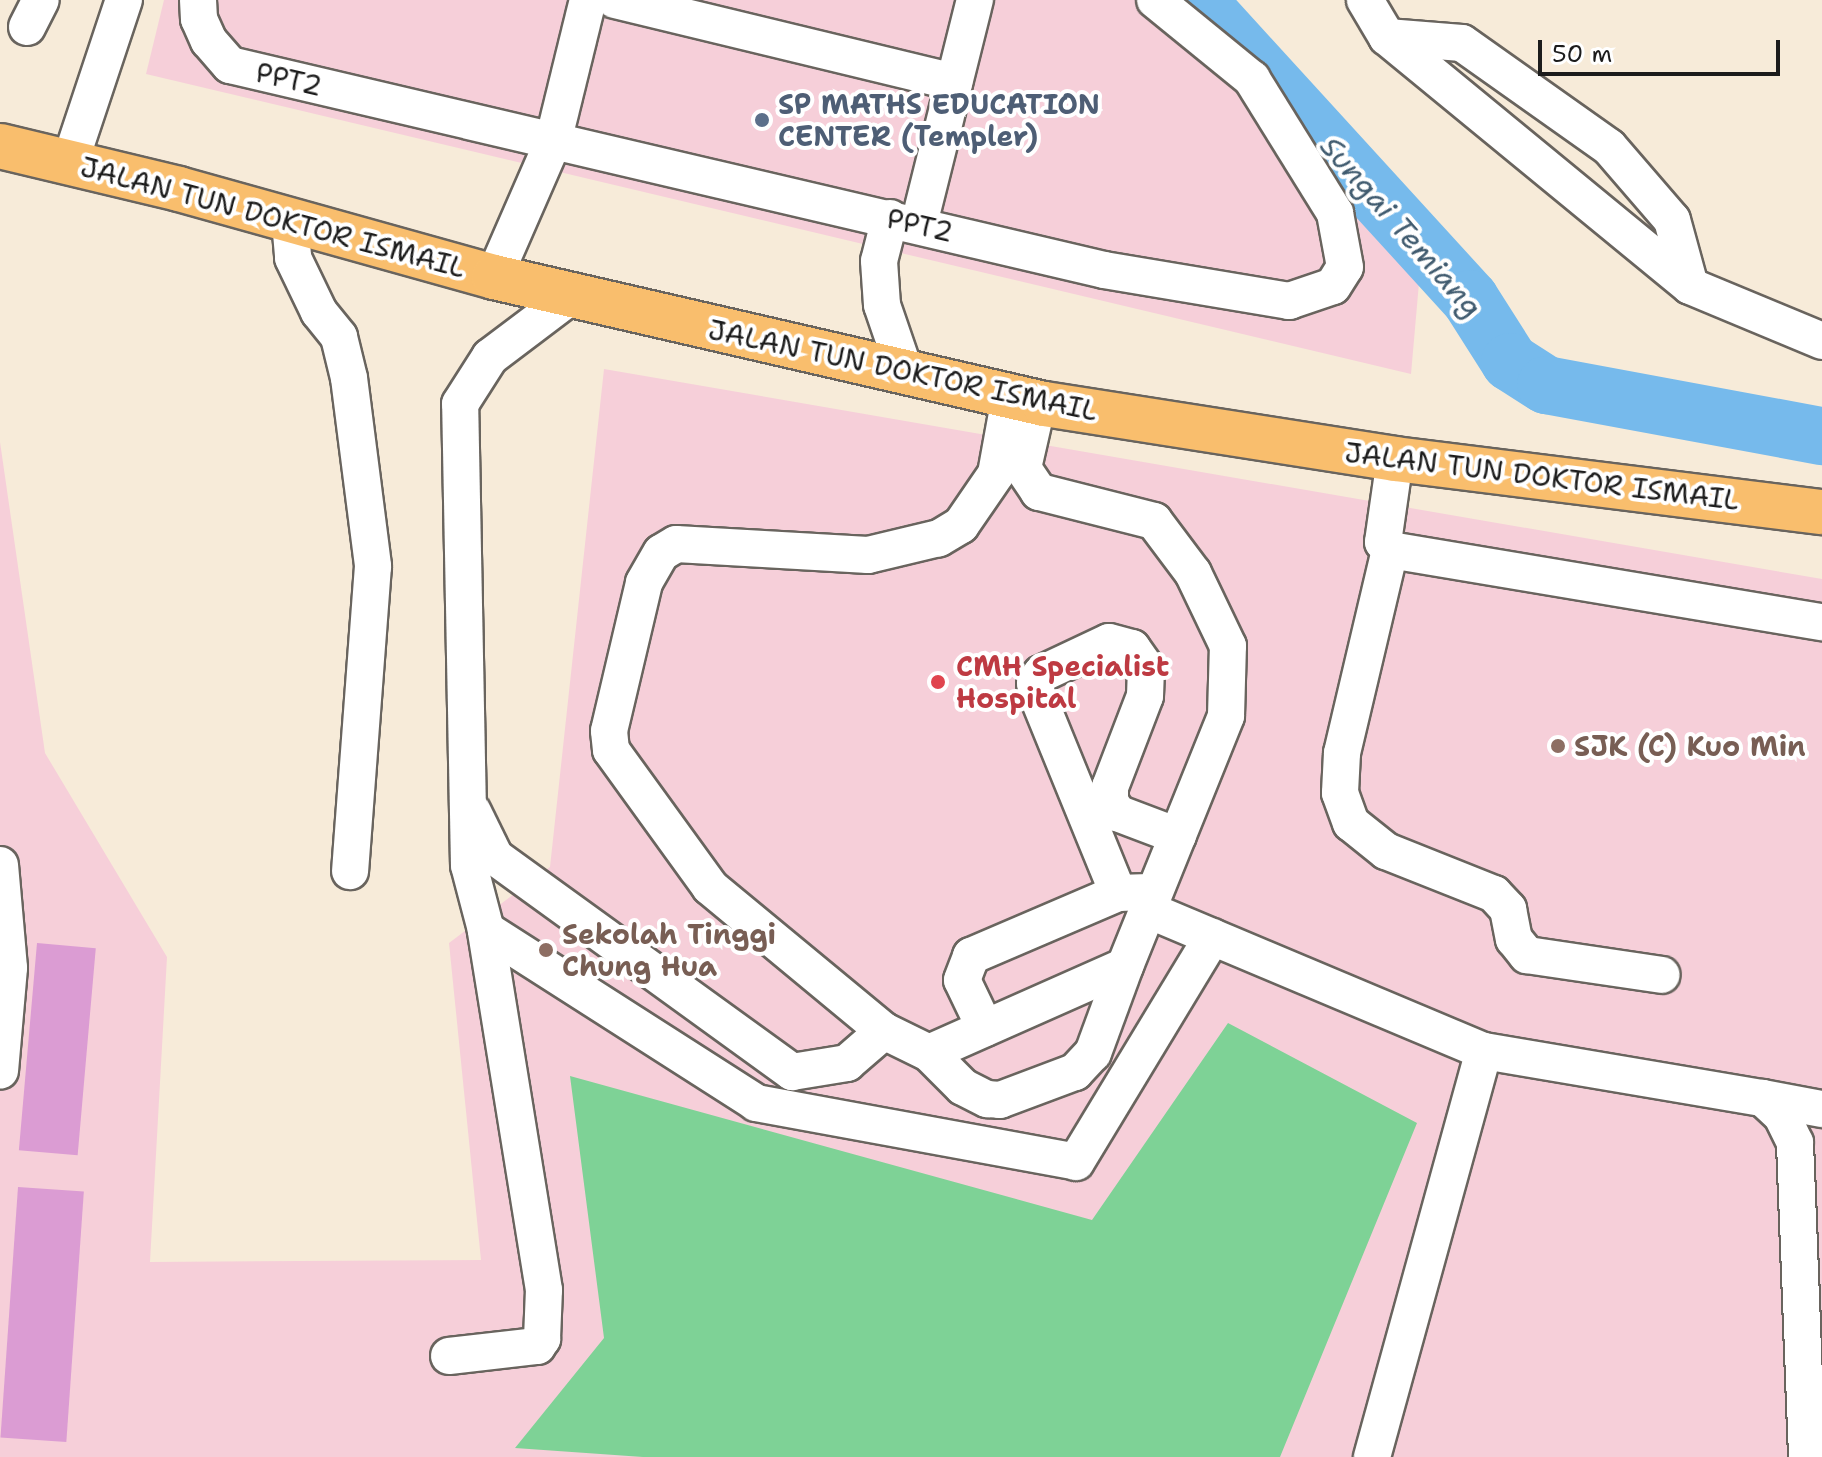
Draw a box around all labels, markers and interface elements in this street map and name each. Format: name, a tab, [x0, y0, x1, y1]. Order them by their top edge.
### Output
scale bar	[1542, 24, 1784, 74]
text: 50 m	[1552, 38, 1612, 70]
street label: PPT2	[253, 55, 325, 103]
place label: SP MATHS EDUCATION CENTER (Templer)	[778, 87, 1100, 153]
marker: SP MATHS EDUCATION CENTER (Templer)	[753, 111, 771, 129]
water label: Sungai Temiang	[1312, 129, 1490, 325]
street label: JALAN TUN DOKTOR ISMAIL	[77, 149, 469, 285]
street label: PPT2	[884, 201, 956, 249]
street label: JALAN TUN DOKTOR ISMAIL	[705, 312, 1101, 428]
street label: JALAN TUN DOKTOR ISMAIL	[1343, 435, 1741, 517]
place label: CMH Specialist Hospital	[956, 649, 1169, 715]
marker: CMH Specialist Hospital	[927, 671, 949, 693]
place label: SJK (C) Kuo Min	[1574, 729, 1806, 763]
marker: SJK (C) Kuo Min	[1549, 737, 1567, 755]
place label: Sekolah Tinggi Chung Hua	[562, 917, 776, 983]
marker: Sekolah Tinggi Chung Hua	[537, 941, 555, 959]

